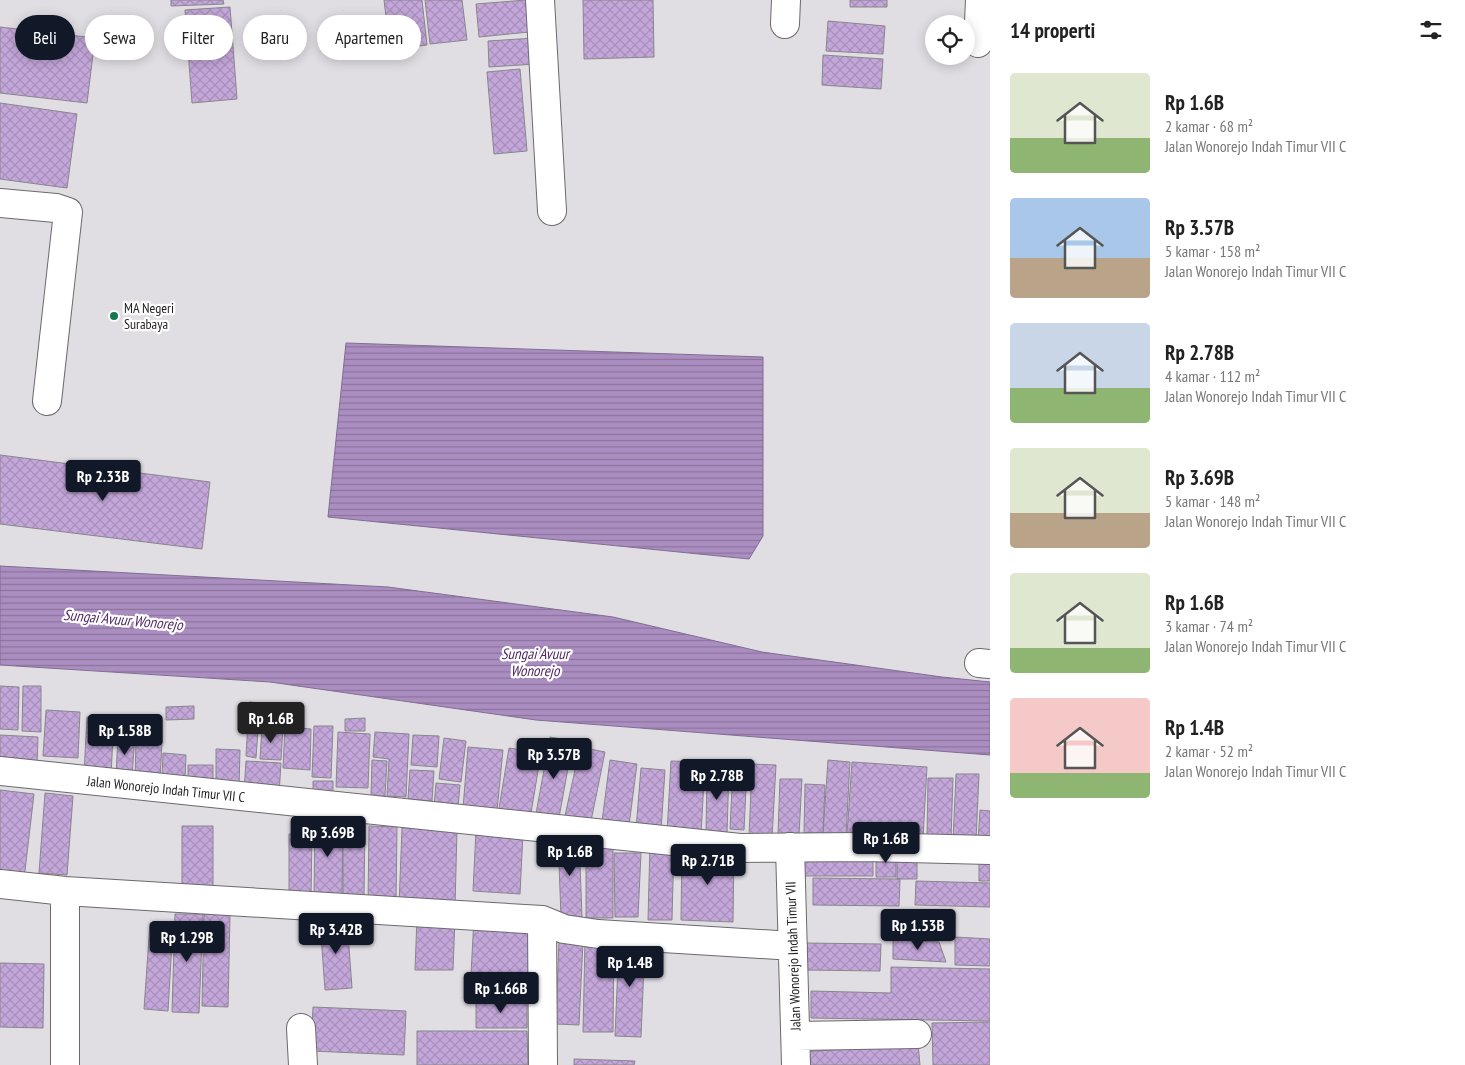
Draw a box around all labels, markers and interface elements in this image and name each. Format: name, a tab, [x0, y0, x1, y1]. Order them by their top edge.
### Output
chip: Beli	[15, 15, 75, 60]
chip: Sewa	[85, 15, 154, 60]
chip: Filter	[164, 15, 233, 60]
chip: Baru	[243, 15, 307, 60]
chip: Apartemen	[317, 15, 421, 60]
map controls	[925, 15, 975, 65]
button: locate	[925, 15, 975, 65]
icon: filters	[1417, 16, 1445, 44]
text: 14 properti	[1010, 17, 1095, 44]
text: Rp 1.6B	[1165, 89, 1224, 116]
icon: home	[1050, 93, 1110, 153]
text: 2 kamar · 68 m²	[1165, 116, 1253, 136]
text: Jalan Wonorejo Indah Timur VII C	[1165, 136, 1346, 156]
text: Rp 3.57B	[1165, 214, 1234, 241]
icon: home	[1050, 218, 1110, 278]
text: 5 kamar · 158 m²	[1165, 241, 1260, 261]
text: Jalan Wonorejo Indah Timur VII C	[1165, 261, 1346, 281]
place label: MA Negeri Surabaya	[124, 299, 174, 333]
marker: MA Negeri Surabaya	[108, 310, 120, 322]
text: Rp 2.78B	[1165, 339, 1234, 366]
icon: home	[1050, 343, 1110, 403]
text: 4 kamar · 112 m²	[1165, 366, 1260, 386]
text: Jalan Wonorejo Indah Timur VII C	[1165, 386, 1346, 406]
pin: Rp 2.33B	[51, 460, 155, 502]
text: Rp 3.69B	[1165, 464, 1234, 491]
text: Rp 2.33B	[77, 466, 129, 486]
icon: home	[1050, 468, 1110, 528]
text: 5 kamar · 148 m²	[1165, 491, 1260, 511]
text: Jalan Wonorejo Indah Timur VII C	[1165, 511, 1346, 531]
text: Rp 1.6B	[1165, 589, 1224, 616]
icon: home	[1050, 593, 1110, 653]
water label: Sungai Avuur Wonorejo	[63, 605, 185, 634]
text: 3 kamar · 74 m²	[1165, 616, 1253, 636]
text: Jalan Wonorejo Indah Timur VII C	[1165, 636, 1346, 656]
water label: Sungai Avuur Wonorejo	[501, 644, 571, 680]
pin: Rp 1.6B	[225, 702, 317, 744]
text: Rp 1.6B	[248, 708, 294, 728]
pin: Rp 1.58B	[73, 714, 177, 756]
text: Rp 1.4B	[1165, 714, 1224, 741]
icon: home	[1050, 718, 1110, 778]
text: Rp 1.58B	[99, 720, 151, 740]
pin: Rp 3.57B	[502, 738, 606, 780]
text: 2 kamar · 52 m²	[1165, 741, 1253, 761]
text: Rp 3.57B	[528, 744, 580, 764]
pin: Rp 2.78B	[665, 758, 769, 801]
text: Jalan Wonorejo Indah Timur VII C	[1165, 761, 1346, 781]
text: Rp 2.78B	[691, 765, 743, 785]
street label: Jalan Wonorejo Indah Timur VII C	[85, 772, 246, 806]
pin: Rp 3.69B	[276, 816, 380, 858]
text: Rp 3.69B	[302, 822, 354, 842]
pin: Rp 1.6B	[840, 822, 932, 864]
text: Rp 1.6B	[863, 828, 909, 848]
pin: Rp 1.6B	[524, 834, 616, 877]
text: Rp 1.6B	[547, 841, 593, 861]
pin: Rp 2.71B	[656, 844, 760, 886]
text: Rp 2.71B	[682, 850, 734, 870]
street label: Jalan Wonorejo Indah Timur VII	[781, 881, 805, 1032]
pin: Rp 1.53B	[866, 908, 970, 951]
pin: Rp 3.42B	[284, 912, 388, 955]
text: Rp 1.53B	[892, 915, 944, 935]
text: Rp 3.42B	[310, 919, 362, 939]
pin: Rp 1.29B	[135, 920, 239, 963]
text: Rp 1.29B	[161, 927, 213, 947]
pin: Rp 1.4B	[584, 946, 676, 988]
text: Rp 1.4B	[607, 952, 653, 972]
pin: Rp 1.66B	[449, 972, 553, 1014]
text: Rp 1.66B	[475, 978, 527, 998]

